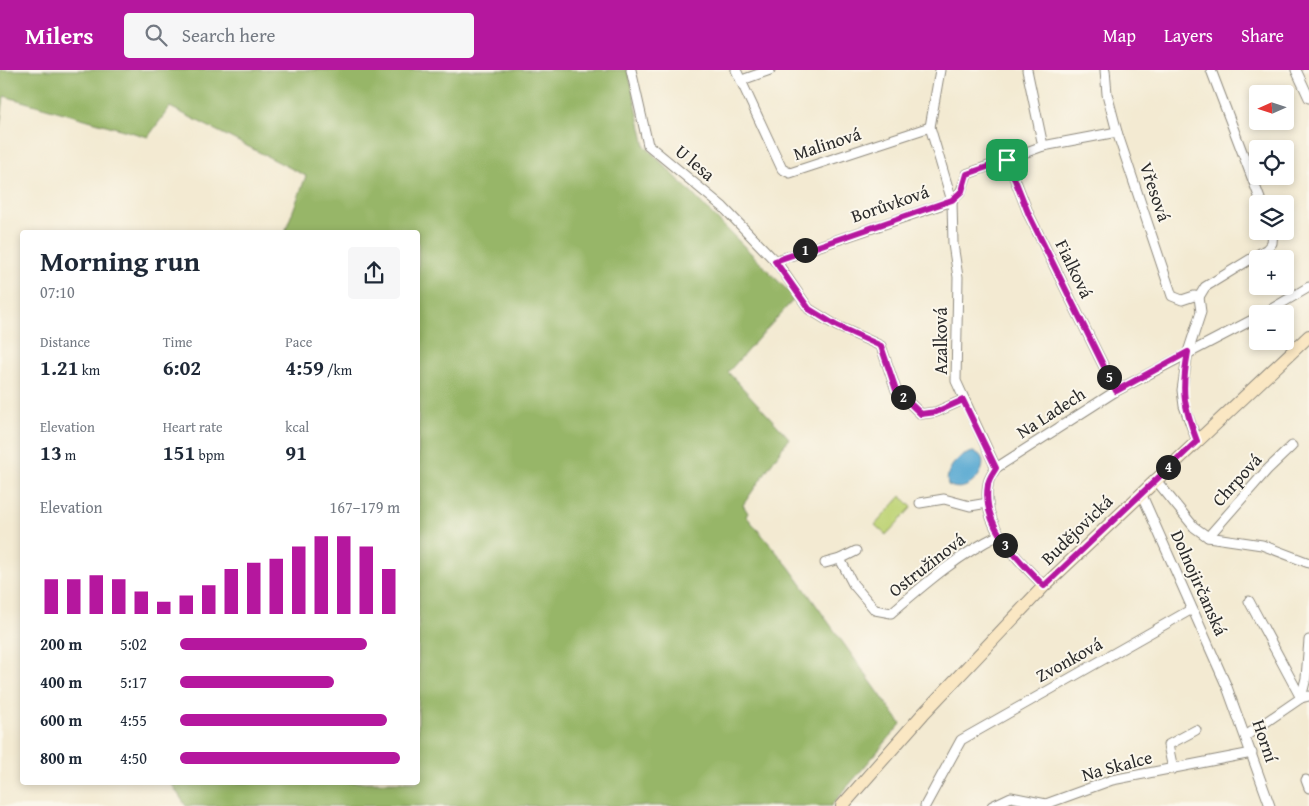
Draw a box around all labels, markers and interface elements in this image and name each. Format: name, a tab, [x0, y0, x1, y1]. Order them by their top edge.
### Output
search box	[124, 13, 474, 58]
text: Milers	[25, 18, 94, 53]
icon: search	[142, 21, 170, 49]
text: Search here	[182, 21, 275, 49]
text: Map	[1103, 22, 1136, 49]
text: Layers	[1164, 22, 1213, 49]
text: Share	[1241, 22, 1284, 49]
north arrow	[1249, 85, 1294, 130]
map controls	[1249, 85, 1294, 350]
street label: Malinová	[789, 120, 865, 167]
street label: U lesa	[669, 138, 722, 188]
pin	[986, 139, 1028, 181]
button: locate	[1249, 140, 1294, 185]
icon: arrive	[993, 146, 1021, 174]
street label: Vřesová	[1133, 159, 1178, 226]
street label: Borůvková	[847, 177, 933, 229]
button: layers	[1249, 195, 1294, 240]
street label: Fialková	[1049, 235, 1100, 303]
pin: 1	[792, 238, 818, 262]
text: Morning run	[40, 240, 200, 281]
text: 1	[802, 240, 809, 260]
button: share	[348, 247, 400, 299]
button: +	[1249, 250, 1294, 295]
text: 07:10	[40, 280, 75, 304]
button: −	[1249, 305, 1294, 350]
street label: Azalková	[927, 307, 954, 375]
text: Distance	[40, 332, 90, 352]
text: Time	[163, 332, 192, 352]
text: Pace	[285, 332, 312, 352]
text: 1.21	[40, 352, 79, 383]
text: 6:02	[163, 352, 201, 383]
text: 4:59	[285, 352, 324, 383]
text: km	[79, 360, 100, 380]
text: /km	[324, 360, 352, 380]
pin: 5	[1096, 364, 1122, 390]
text: 5	[1106, 367, 1113, 387]
street label: Na Ladech	[1011, 380, 1091, 445]
pin: 2	[890, 384, 916, 410]
text: 2	[900, 387, 907, 407]
text: Elevation	[40, 417, 95, 437]
text: Heart rate	[163, 417, 223, 437]
text: kcal	[285, 417, 309, 437]
text: 13	[40, 437, 62, 468]
text: 151	[163, 437, 195, 468]
text: 91	[285, 437, 307, 468]
text: m	[62, 445, 76, 465]
text: bpm	[195, 445, 225, 465]
street label: Chrpová	[1205, 447, 1268, 512]
pin: 4	[1156, 454, 1180, 480]
text: 4	[1165, 457, 1172, 477]
street label: Budějovická	[1035, 488, 1119, 571]
text: Elevation	[40, 495, 103, 519]
text: 167–179 m	[330, 495, 400, 519]
street label: Ostružinová	[883, 526, 971, 603]
street label: Dolnojirčanská	[1164, 526, 1235, 640]
pin: 3	[992, 532, 1018, 558]
text: 3	[1002, 535, 1009, 555]
street label: Zvonková	[1030, 630, 1107, 689]
text: 200 m	[40, 632, 82, 656]
text: 5:02	[120, 632, 147, 656]
text: 400 m	[40, 670, 82, 694]
text: 5:17	[120, 670, 147, 694]
text: 600 m	[40, 708, 82, 732]
text: 4:55	[120, 708, 147, 732]
street label: Horní	[1246, 716, 1286, 767]
street label: Na Skalce	[1079, 743, 1155, 788]
text: 800 m	[40, 746, 82, 770]
text: 4:50	[120, 746, 147, 770]

